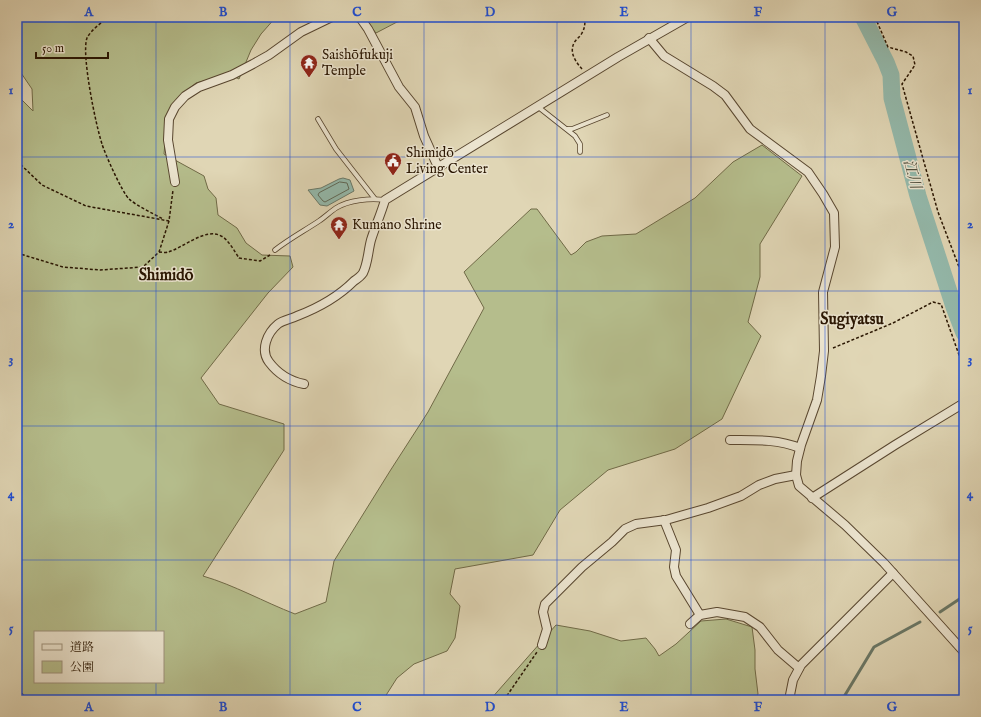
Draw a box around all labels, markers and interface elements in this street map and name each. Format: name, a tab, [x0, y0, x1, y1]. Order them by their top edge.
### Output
text: A	[84, 4, 95, 21]
text: B	[219, 4, 228, 21]
text: C	[352, 4, 362, 21]
text: D	[485, 4, 496, 21]
text: E	[619, 4, 629, 21]
text: F	[754, 4, 763, 21]
text: G	[887, 4, 898, 21]
scale bar	[36, 34, 108, 60]
text: 50 m	[42, 41, 64, 56]
place label: Saishōfukuji Temple	[322, 46, 393, 80]
temple icon: Saishōfukuji Temple	[299, 53, 319, 78]
text: 1	[9, 82, 14, 99]
text: 1	[968, 82, 973, 99]
place label: Shimidō Living Center	[406, 144, 488, 178]
public building icon: Shimidō Living Center	[383, 151, 403, 176]
water label: 江川	[899, 157, 926, 193]
temple icon: Kumano Shrine	[329, 215, 349, 240]
text: 2	[8, 216, 14, 233]
place label: Kumano Shrine	[352, 216, 442, 234]
text: 2	[967, 216, 973, 233]
district label: Shimidō	[139, 266, 194, 286]
district label: Sugiyatsu	[820, 310, 884, 330]
text: 3	[9, 351, 14, 368]
text: 3	[968, 351, 973, 368]
text: 4	[8, 486, 15, 503]
text: 4	[967, 486, 974, 503]
text: 5	[9, 620, 14, 637]
text: 5	[968, 620, 973, 637]
legend	[34, 631, 164, 683]
text: 道路	[70, 640, 94, 655]
text: 公園	[70, 660, 94, 675]
text: A	[84, 699, 95, 716]
text: B	[219, 699, 228, 716]
text: C	[352, 699, 362, 716]
text: D	[485, 699, 496, 716]
text: E	[619, 699, 629, 716]
text: F	[754, 699, 763, 716]
text: G	[887, 699, 898, 716]

